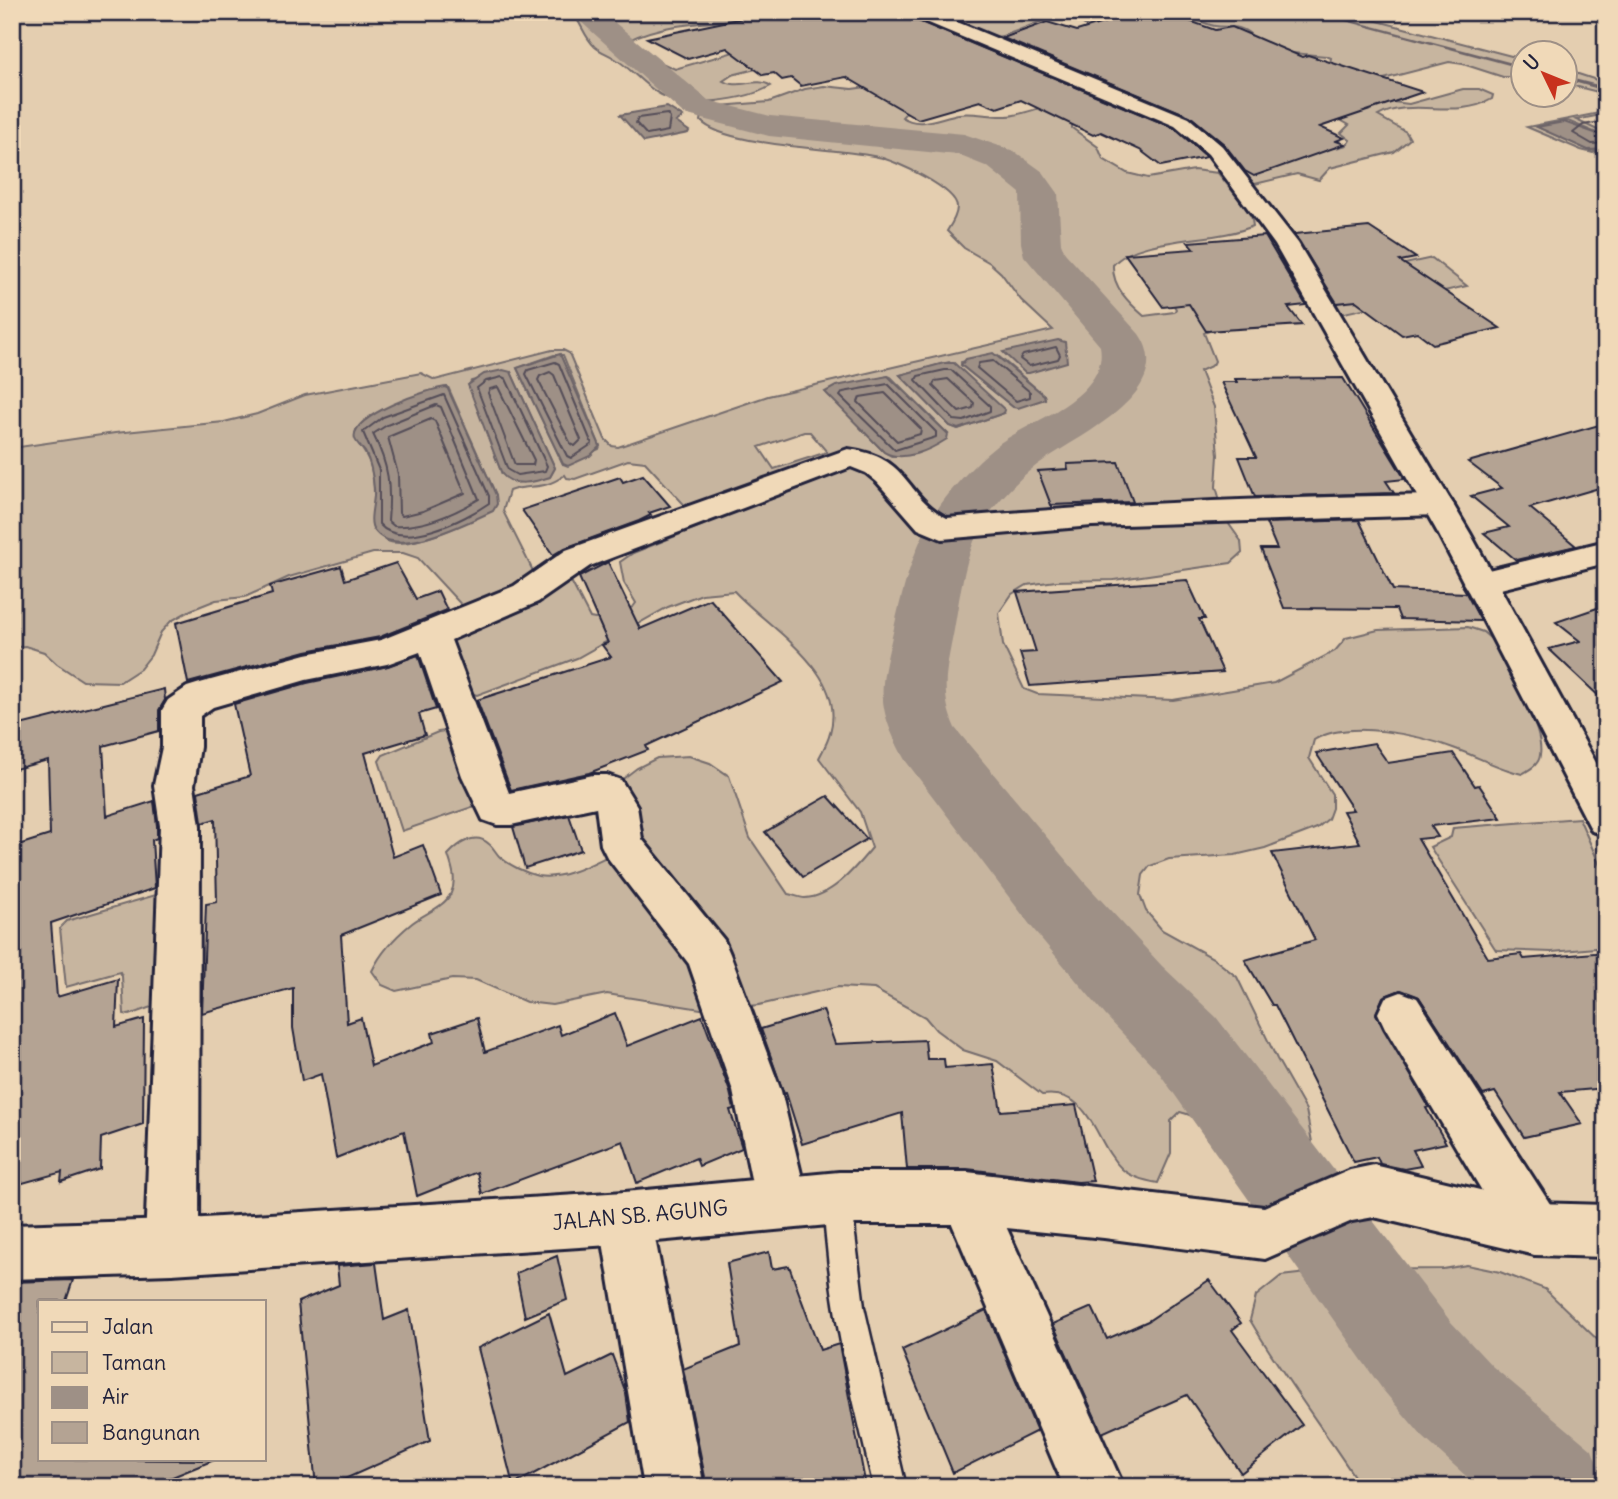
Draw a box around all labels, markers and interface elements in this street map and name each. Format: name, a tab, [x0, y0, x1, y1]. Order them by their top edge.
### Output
north arrow	[1510, 38, 1580, 108]
text: U	[1518, 49, 1545, 75]
street label: JALAN SB. AGUNG	[551, 1194, 729, 1236]
legend	[38, 1300, 266, 1460]
text: Jalan	[102, 1313, 153, 1340]
text: Taman	[102, 1349, 166, 1376]
text: Air	[102, 1383, 129, 1410]
text: Bangunan	[102, 1419, 200, 1446]

